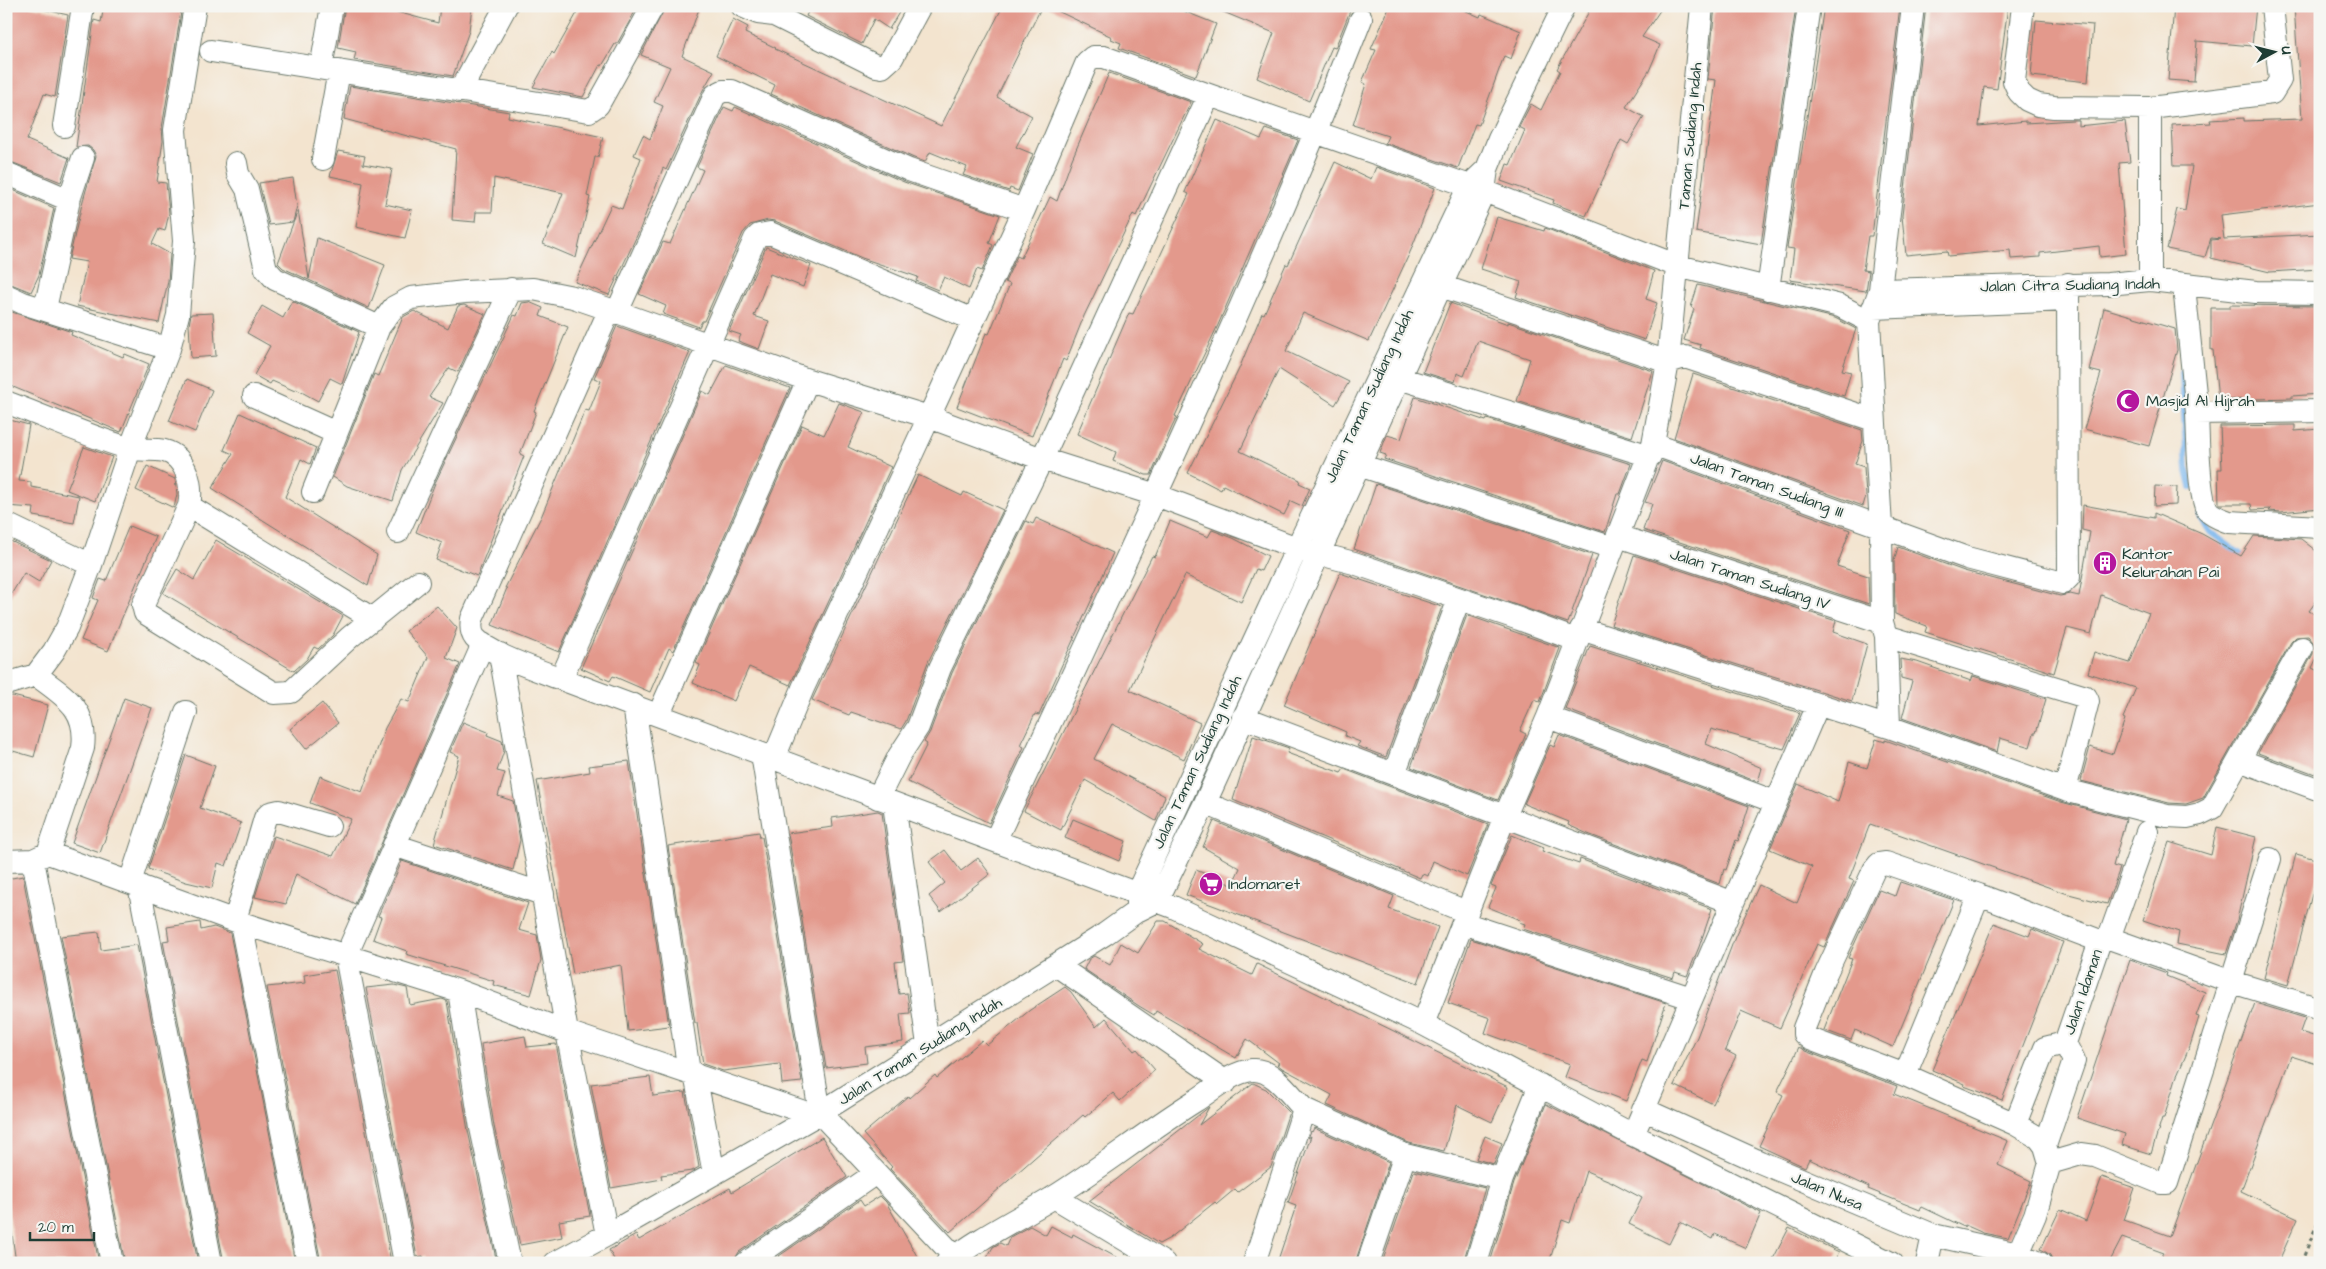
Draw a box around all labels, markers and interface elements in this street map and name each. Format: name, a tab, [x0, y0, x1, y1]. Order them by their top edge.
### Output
north arrow	[2248, 28, 2298, 78]
text: U	[2276, 45, 2296, 56]
street label: Taman Sudiang Indah	[1673, 61, 1708, 211]
street label: Jalan Citra Sudiang Indah	[1980, 272, 2160, 299]
street label: Jalan Taman Sudiang Indah	[1319, 305, 1420, 487]
mosque icon: Masjid Al Hijrah	[2115, 388, 2141, 414]
place label: Masjid Al Hijrah	[2146, 390, 2254, 412]
street label: Jalan Taman Sudiang III	[1687, 447, 1847, 524]
street label: Jalan Taman Sudiang IV	[1667, 543, 1833, 616]
place label: Kantor Kelurahan Pai	[2122, 543, 2220, 583]
building icon: Kantor Kelurahan Pai	[2092, 550, 2118, 576]
street label: Jalan Taman Sudiang Indah	[1147, 671, 1248, 853]
supermarket icon: Indomaret	[1198, 871, 1224, 897]
place label: Indomaret	[1228, 873, 1301, 895]
street label: Jalan Idaman	[2058, 946, 2108, 1038]
street label: Jalan Taman Sudiang Indah	[834, 991, 1007, 1111]
street label: Jalan Nusa	[1788, 1166, 1866, 1216]
scale bar	[30, 1209, 94, 1241]
text: 20 m	[38, 1217, 74, 1238]

